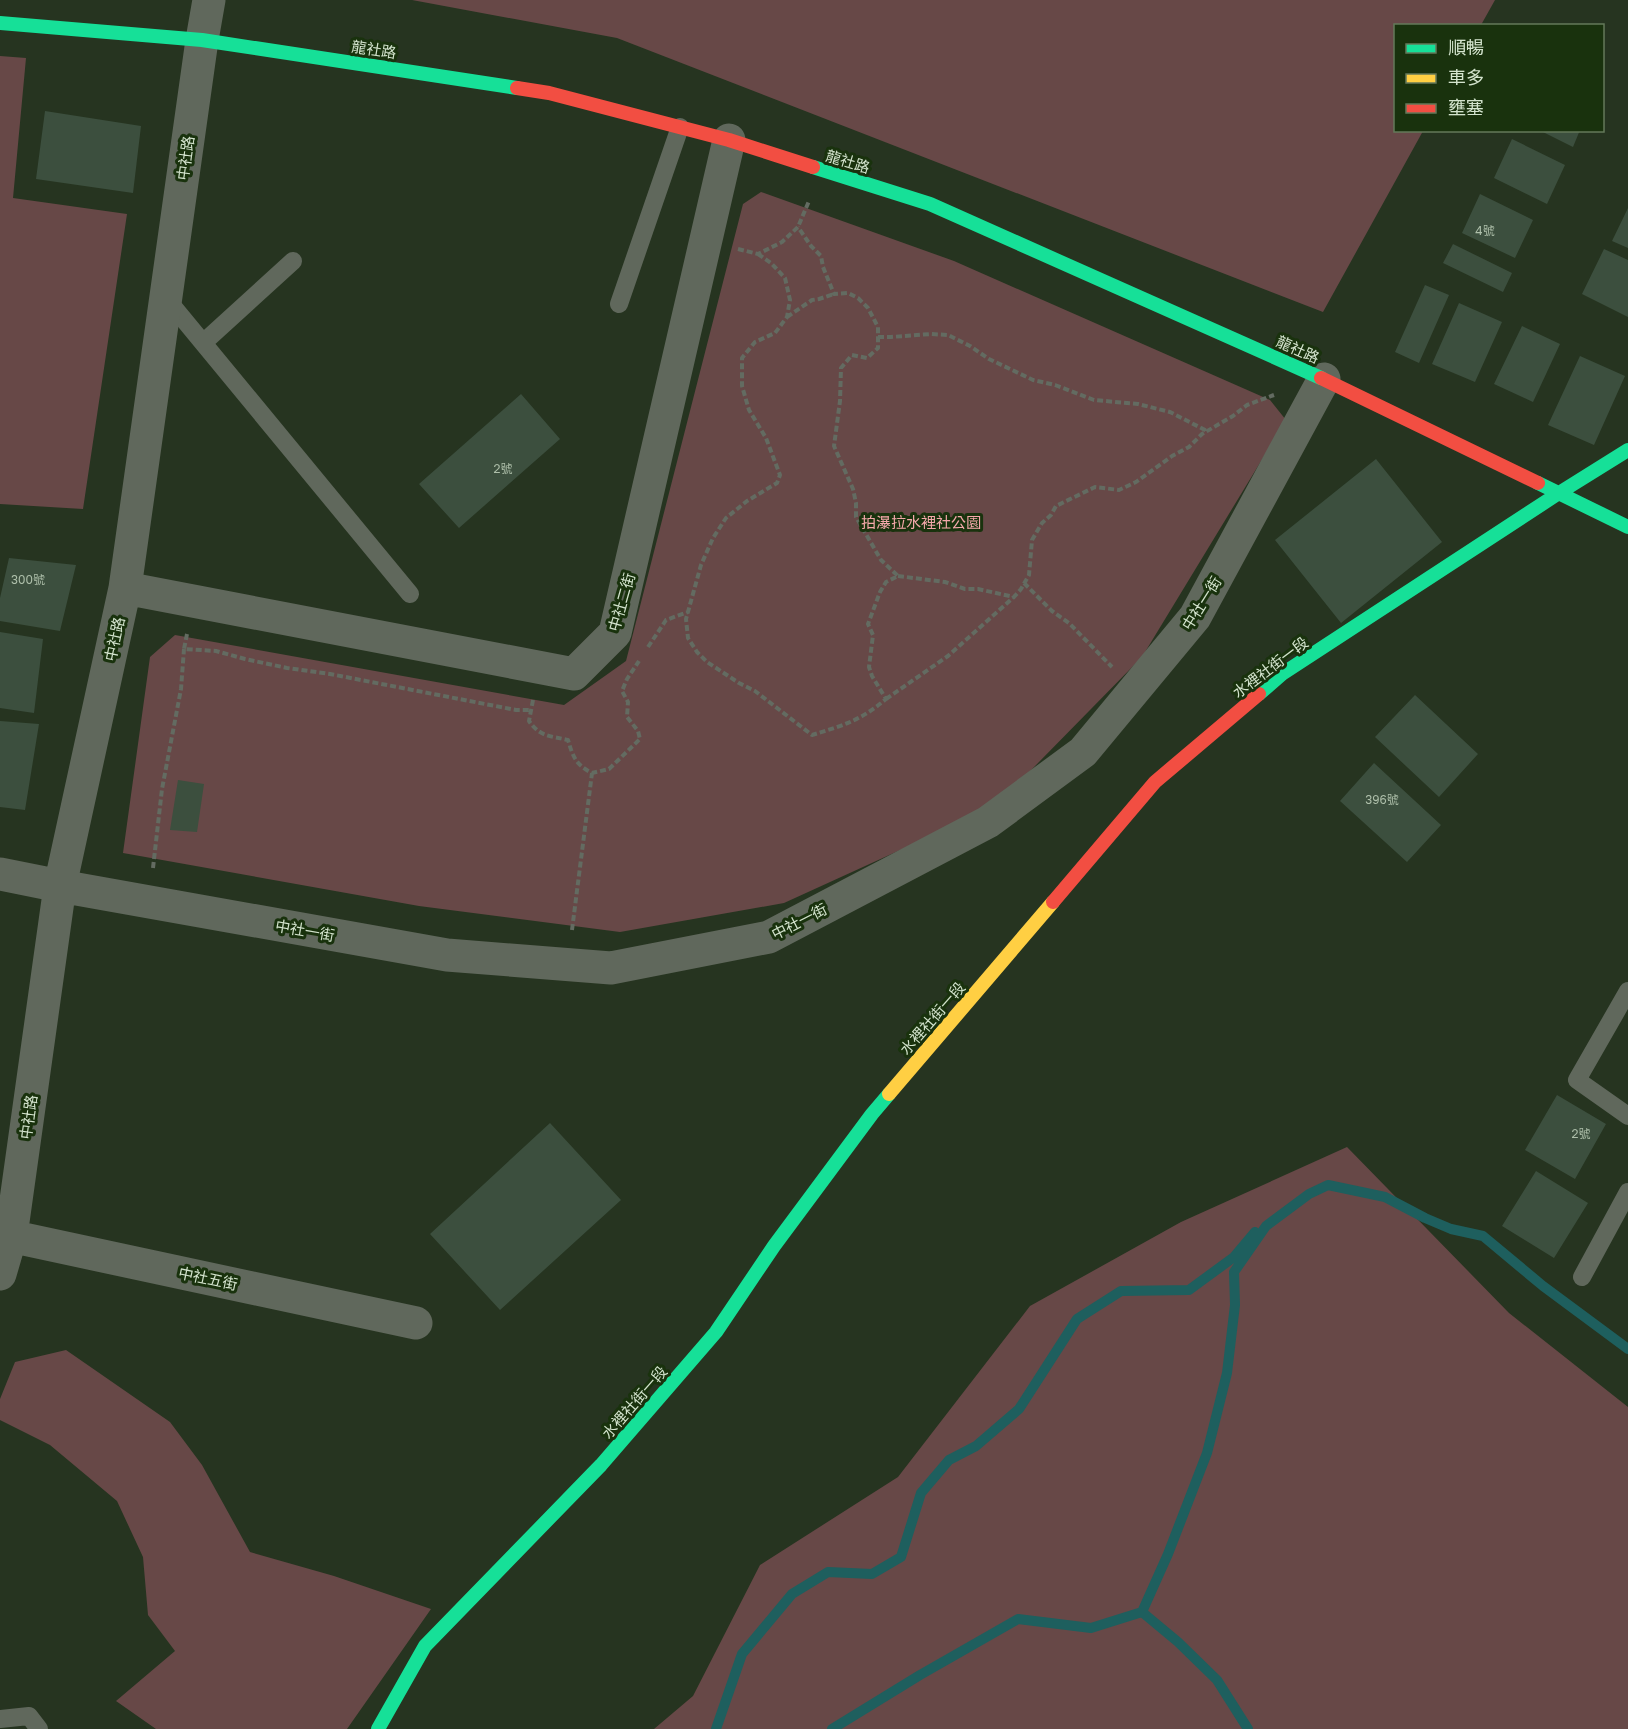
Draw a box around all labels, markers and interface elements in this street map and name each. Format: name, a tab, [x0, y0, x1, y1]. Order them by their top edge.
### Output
legend	[1394, 24, 1604, 132]
text: 順暢	[1448, 36, 1484, 58]
street label: 龍社路	[350, 37, 398, 61]
text: 車多	[1448, 66, 1484, 88]
text: 壅塞	[1448, 96, 1484, 118]
street label: 中社路	[173, 134, 197, 182]
street label: 龍社路	[824, 146, 872, 176]
house number: 4號	[1475, 223, 1495, 238]
street label: 龍社路	[1274, 332, 1322, 366]
house number: 2號	[494, 461, 512, 476]
park label: 拍瀑拉水裡社公園	[861, 513, 981, 531]
street label: 中社二街	[604, 571, 638, 633]
house number: 300號	[11, 572, 45, 587]
street label: 中社一街	[1177, 573, 1225, 633]
street label: 中社路	[101, 615, 127, 663]
street label: 水裡社街一段	[1229, 633, 1311, 701]
house number: 396號	[1365, 792, 1399, 807]
street label: 中社一街	[768, 899, 830, 943]
street label: 中社一街	[274, 916, 336, 944]
street label: 水裡社街一段	[896, 978, 968, 1058]
street label: 中社路	[16, 1093, 40, 1141]
house number: 2號	[1572, 1126, 1590, 1141]
street label: 中社五街	[177, 1263, 239, 1293]
street label: 水裡社街一段	[598, 1362, 670, 1442]

